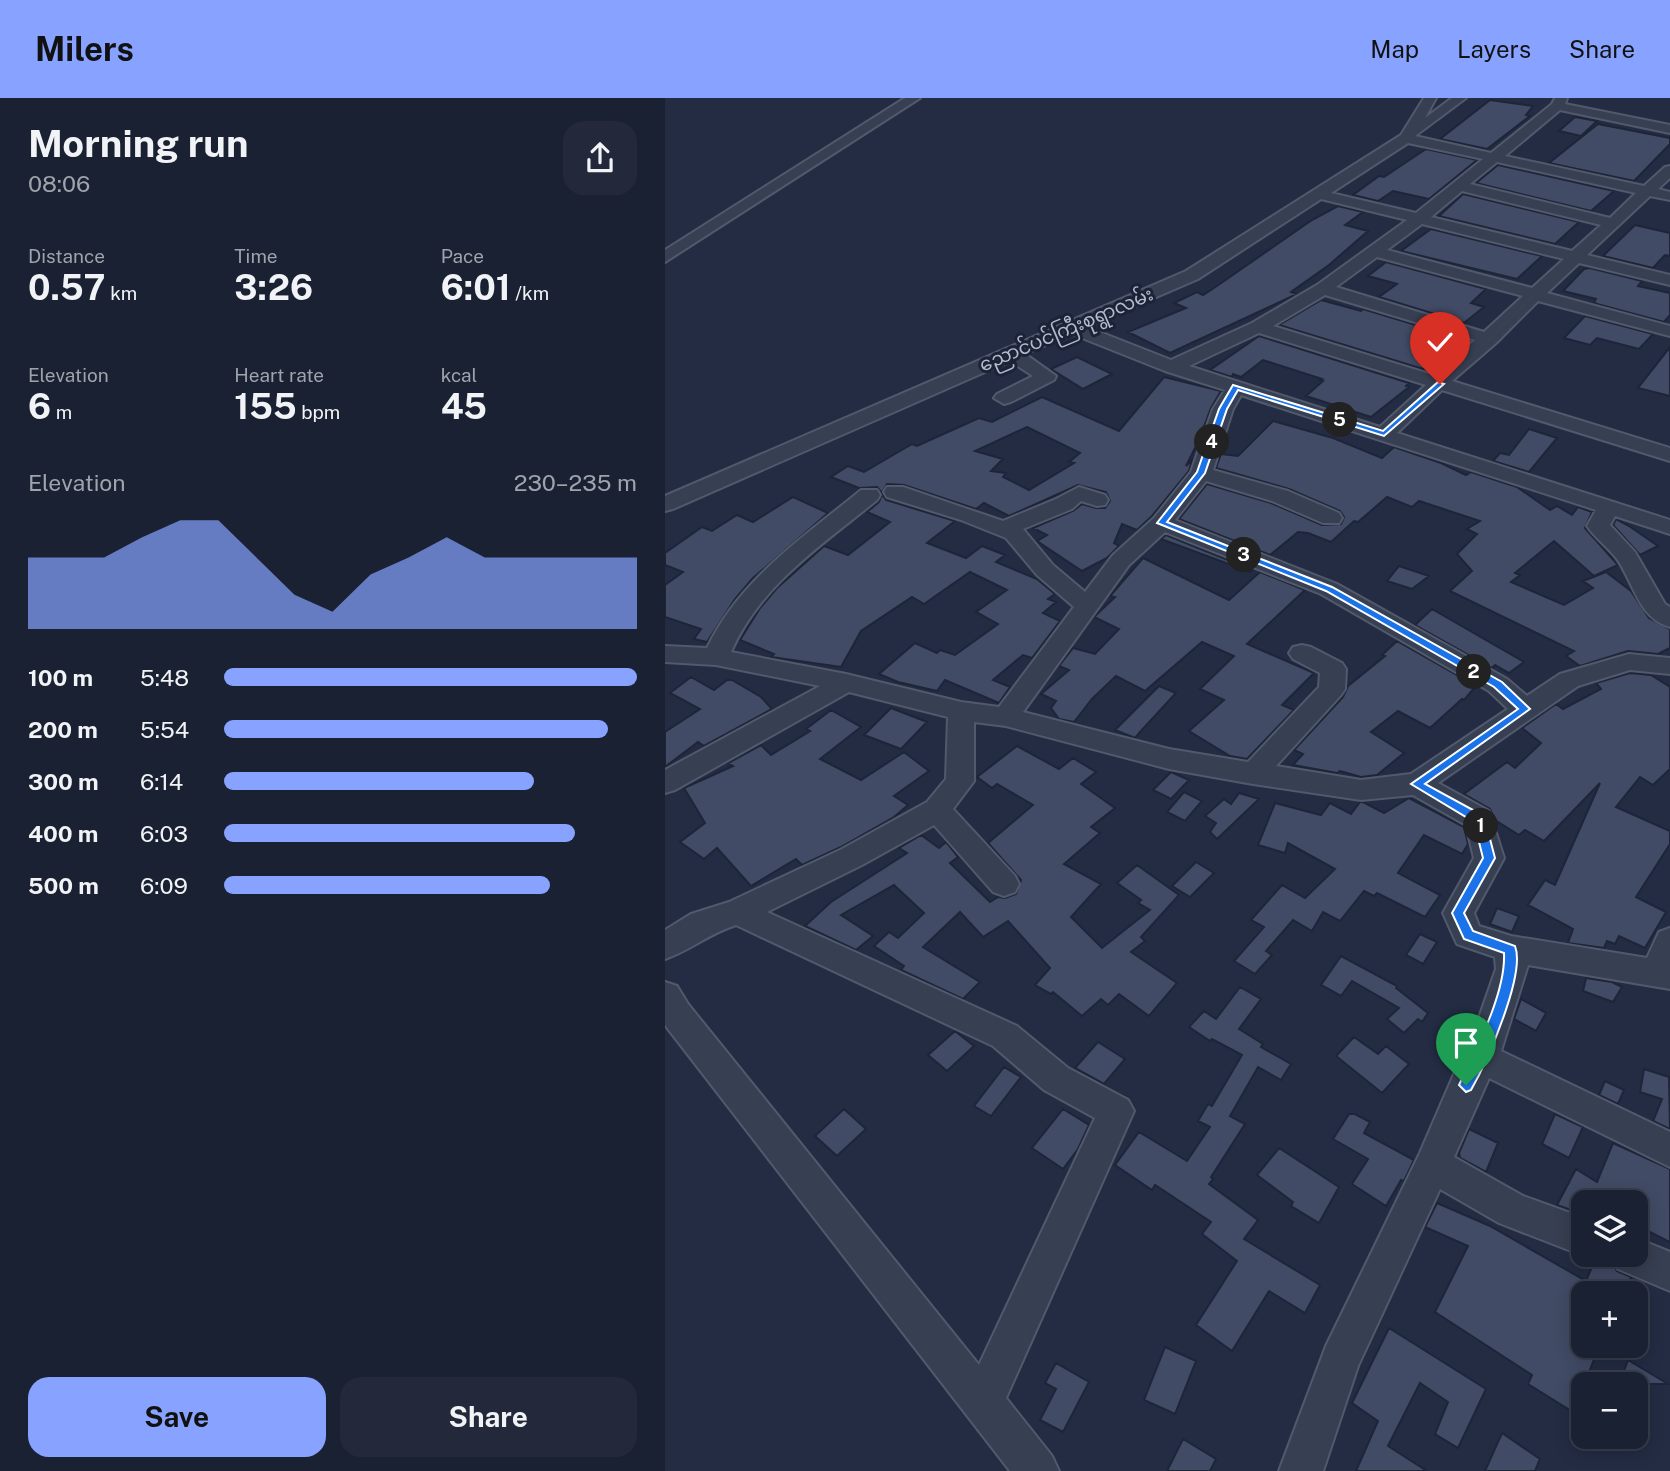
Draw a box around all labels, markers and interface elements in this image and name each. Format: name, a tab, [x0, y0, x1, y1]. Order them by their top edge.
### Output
text: Milers	[35, 30, 134, 68]
text: Map	[1370, 35, 1419, 63]
text: Layers	[1457, 35, 1531, 63]
text: Share	[1569, 35, 1635, 63]
text: Morning run	[28, 121, 249, 166]
button: share	[563, 121, 637, 195]
text: 08:06	[28, 170, 90, 197]
text: Distance	[28, 245, 105, 267]
text: Time	[234, 245, 278, 267]
text: Pace	[441, 245, 484, 267]
text: 0.57	[28, 267, 106, 308]
text: 3:26	[234, 267, 313, 308]
text: 6:01	[441, 267, 511, 308]
street label: ညောင်ပင်ကြီးစုရွာလမ်း	[975, 280, 1159, 381]
text: km	[106, 282, 137, 304]
text: /km	[511, 282, 549, 304]
pin	[1410, 312, 1470, 384]
icon: check	[1421, 323, 1459, 361]
text: Elevation	[28, 364, 109, 386]
text: Heart rate	[234, 364, 324, 386]
text: kcal	[441, 364, 477, 386]
text: 6	[28, 386, 51, 427]
text: 155	[234, 386, 297, 427]
text: 45	[441, 386, 487, 427]
text: m	[51, 401, 72, 423]
text: bpm	[297, 401, 340, 423]
pin: 5	[1323, 402, 1357, 438]
text: 5	[1333, 408, 1346, 430]
pin: 4	[1195, 424, 1229, 460]
text: 4	[1205, 430, 1218, 452]
text: Elevation	[28, 469, 126, 496]
text: 230–235 m	[514, 469, 637, 496]
pin: 3	[1227, 538, 1261, 573]
text: 3	[1237, 543, 1250, 565]
pin: 2	[1457, 654, 1491, 690]
text: 2	[1467, 660, 1480, 682]
text: 100 m	[28, 664, 93, 691]
text: 5:48	[140, 664, 189, 691]
text: 200 m	[28, 716, 98, 743]
text: 5:54	[140, 716, 189, 743]
text: 300 m	[28, 768, 99, 795]
text: 6:14	[140, 768, 183, 795]
pin: 1	[1463, 808, 1499, 844]
text: 1	[1476, 814, 1485, 836]
text: 400 m	[28, 820, 98, 847]
text: 6:03	[140, 820, 188, 847]
text: 500 m	[28, 872, 99, 899]
text: 6:09	[140, 872, 188, 899]
pin	[1436, 1013, 1496, 1085]
icon: arrive	[1447, 1024, 1485, 1062]
map controls	[1571, 1190, 1648, 1449]
button: layers	[1571, 1190, 1648, 1267]
button: +	[1571, 1281, 1648, 1358]
button: −	[1571, 1372, 1648, 1449]
button: Save	[28, 1377, 326, 1457]
button: Share	[340, 1377, 637, 1457]

